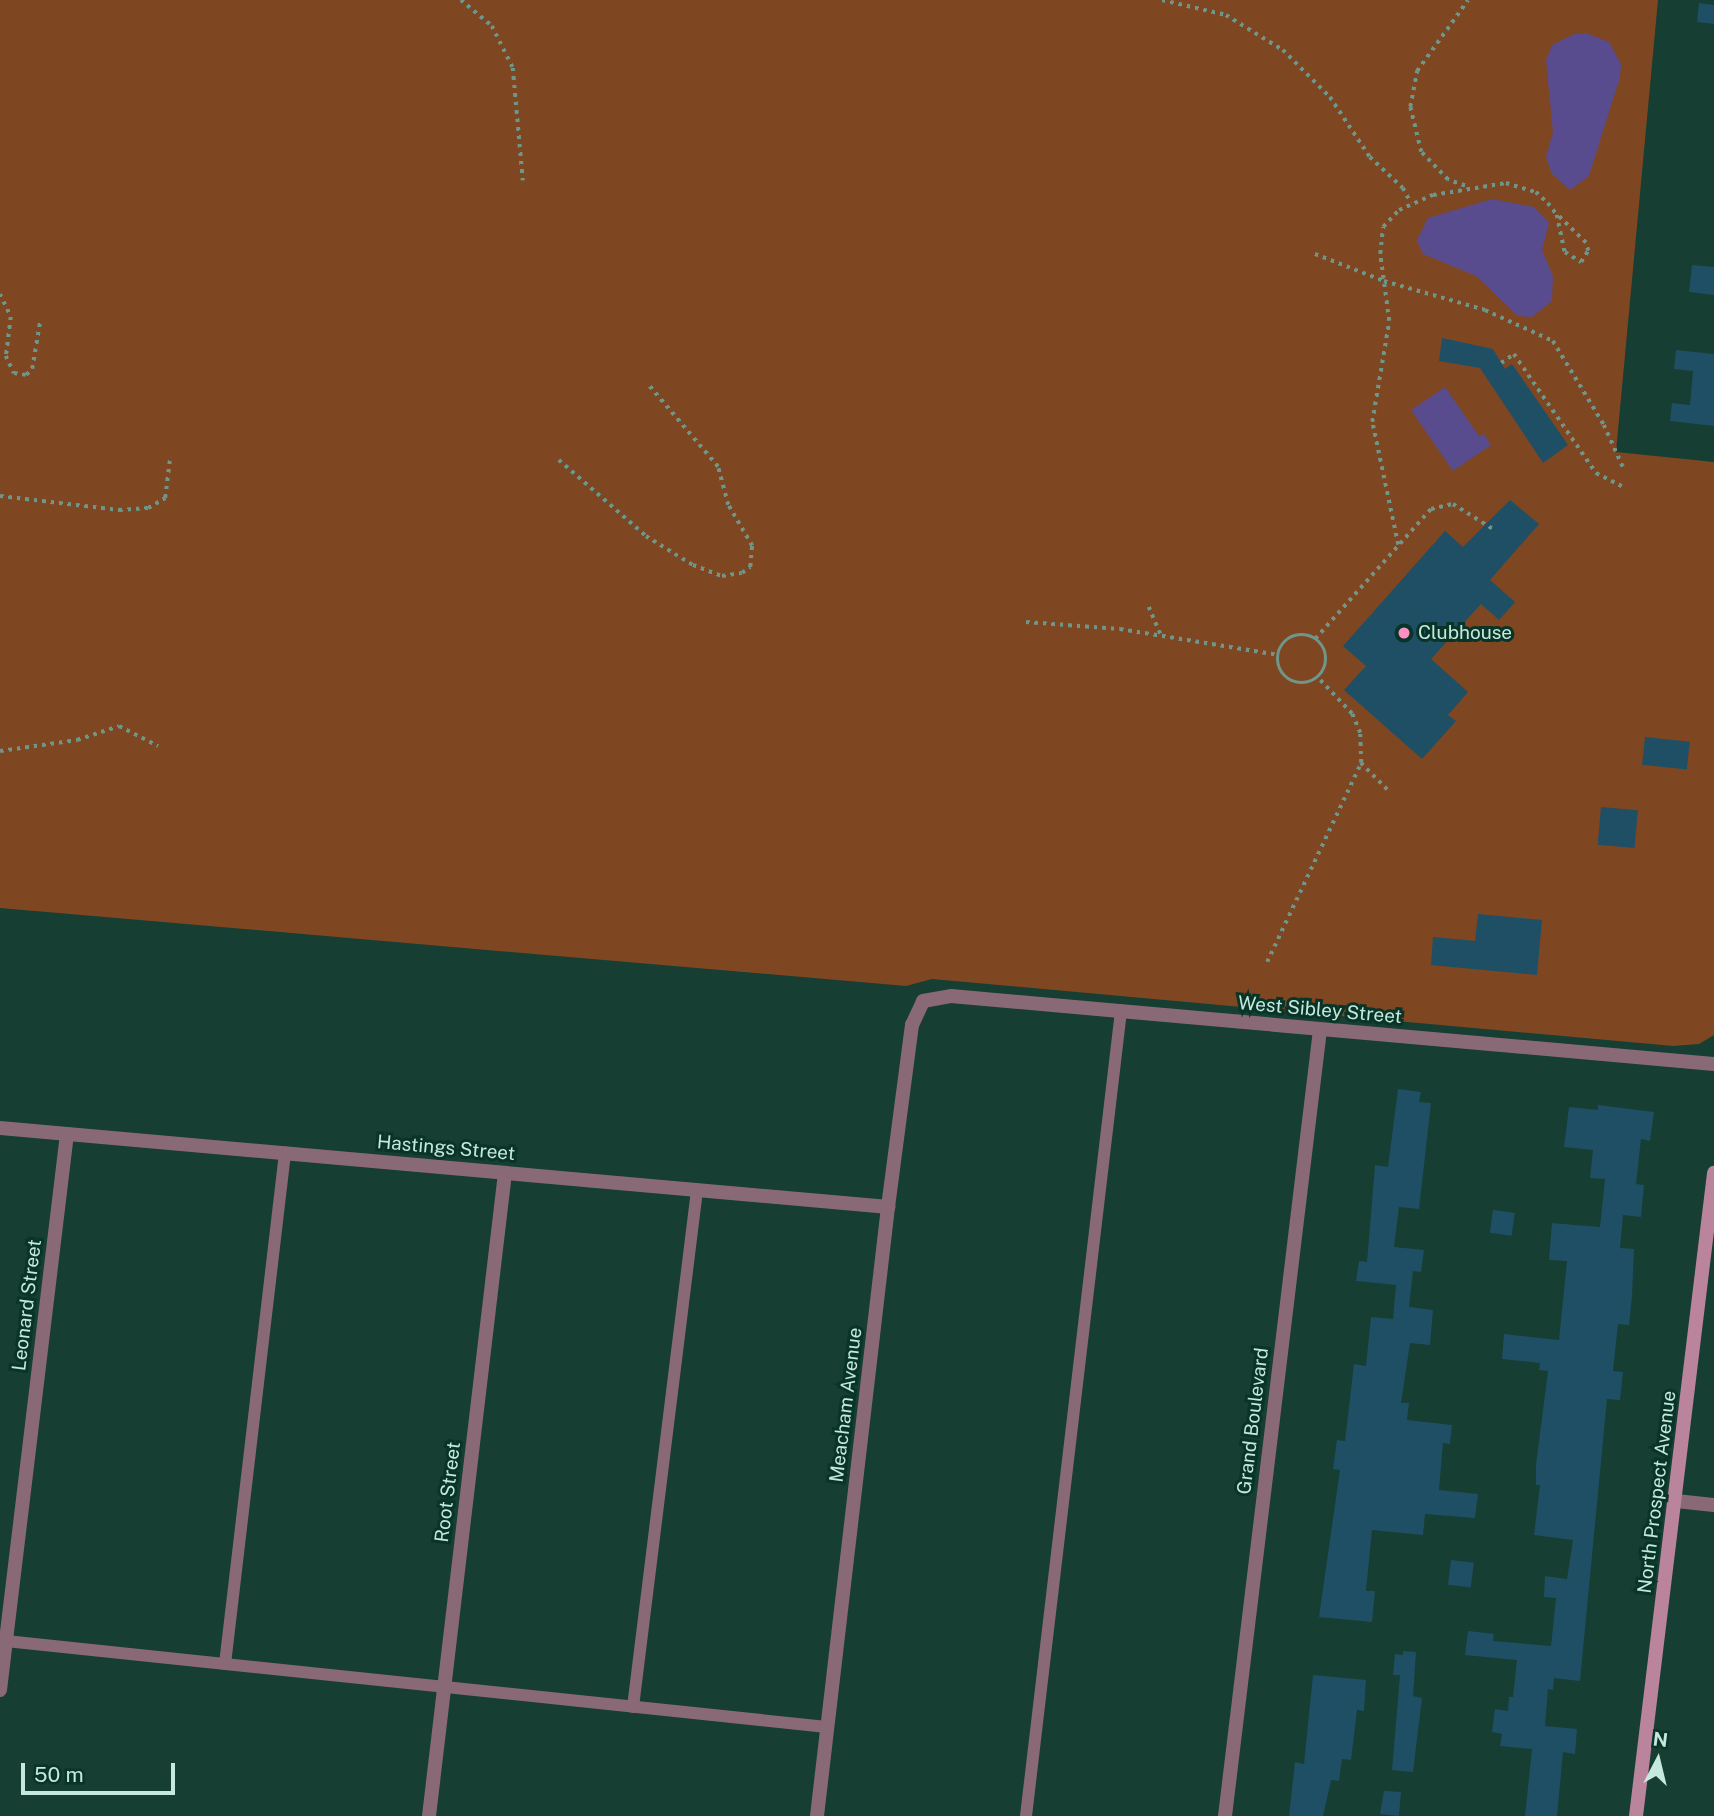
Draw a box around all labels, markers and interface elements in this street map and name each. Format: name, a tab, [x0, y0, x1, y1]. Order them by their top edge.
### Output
place label: Clubhouse	[1418, 622, 1512, 644]
marker: Clubhouse	[1396, 625, 1412, 641]
street label: West Sibley Street	[1237, 991, 1403, 1029]
street label: Hastings Street	[376, 1131, 516, 1165]
street label: Leonard Street	[8, 1238, 46, 1372]
street label: Meacham Avenue	[825, 1326, 867, 1484]
street label: Grand Boulevard	[1233, 1346, 1273, 1496]
street label: North Prospect Avenue	[1633, 1389, 1681, 1595]
street label: Root Street	[431, 1440, 465, 1544]
north arrow	[1623, 1725, 1693, 1795]
text: N	[1652, 1727, 1669, 1751]
scale bar	[24, 1750, 178, 1794]
text: 50 m	[34, 1762, 84, 1787]

